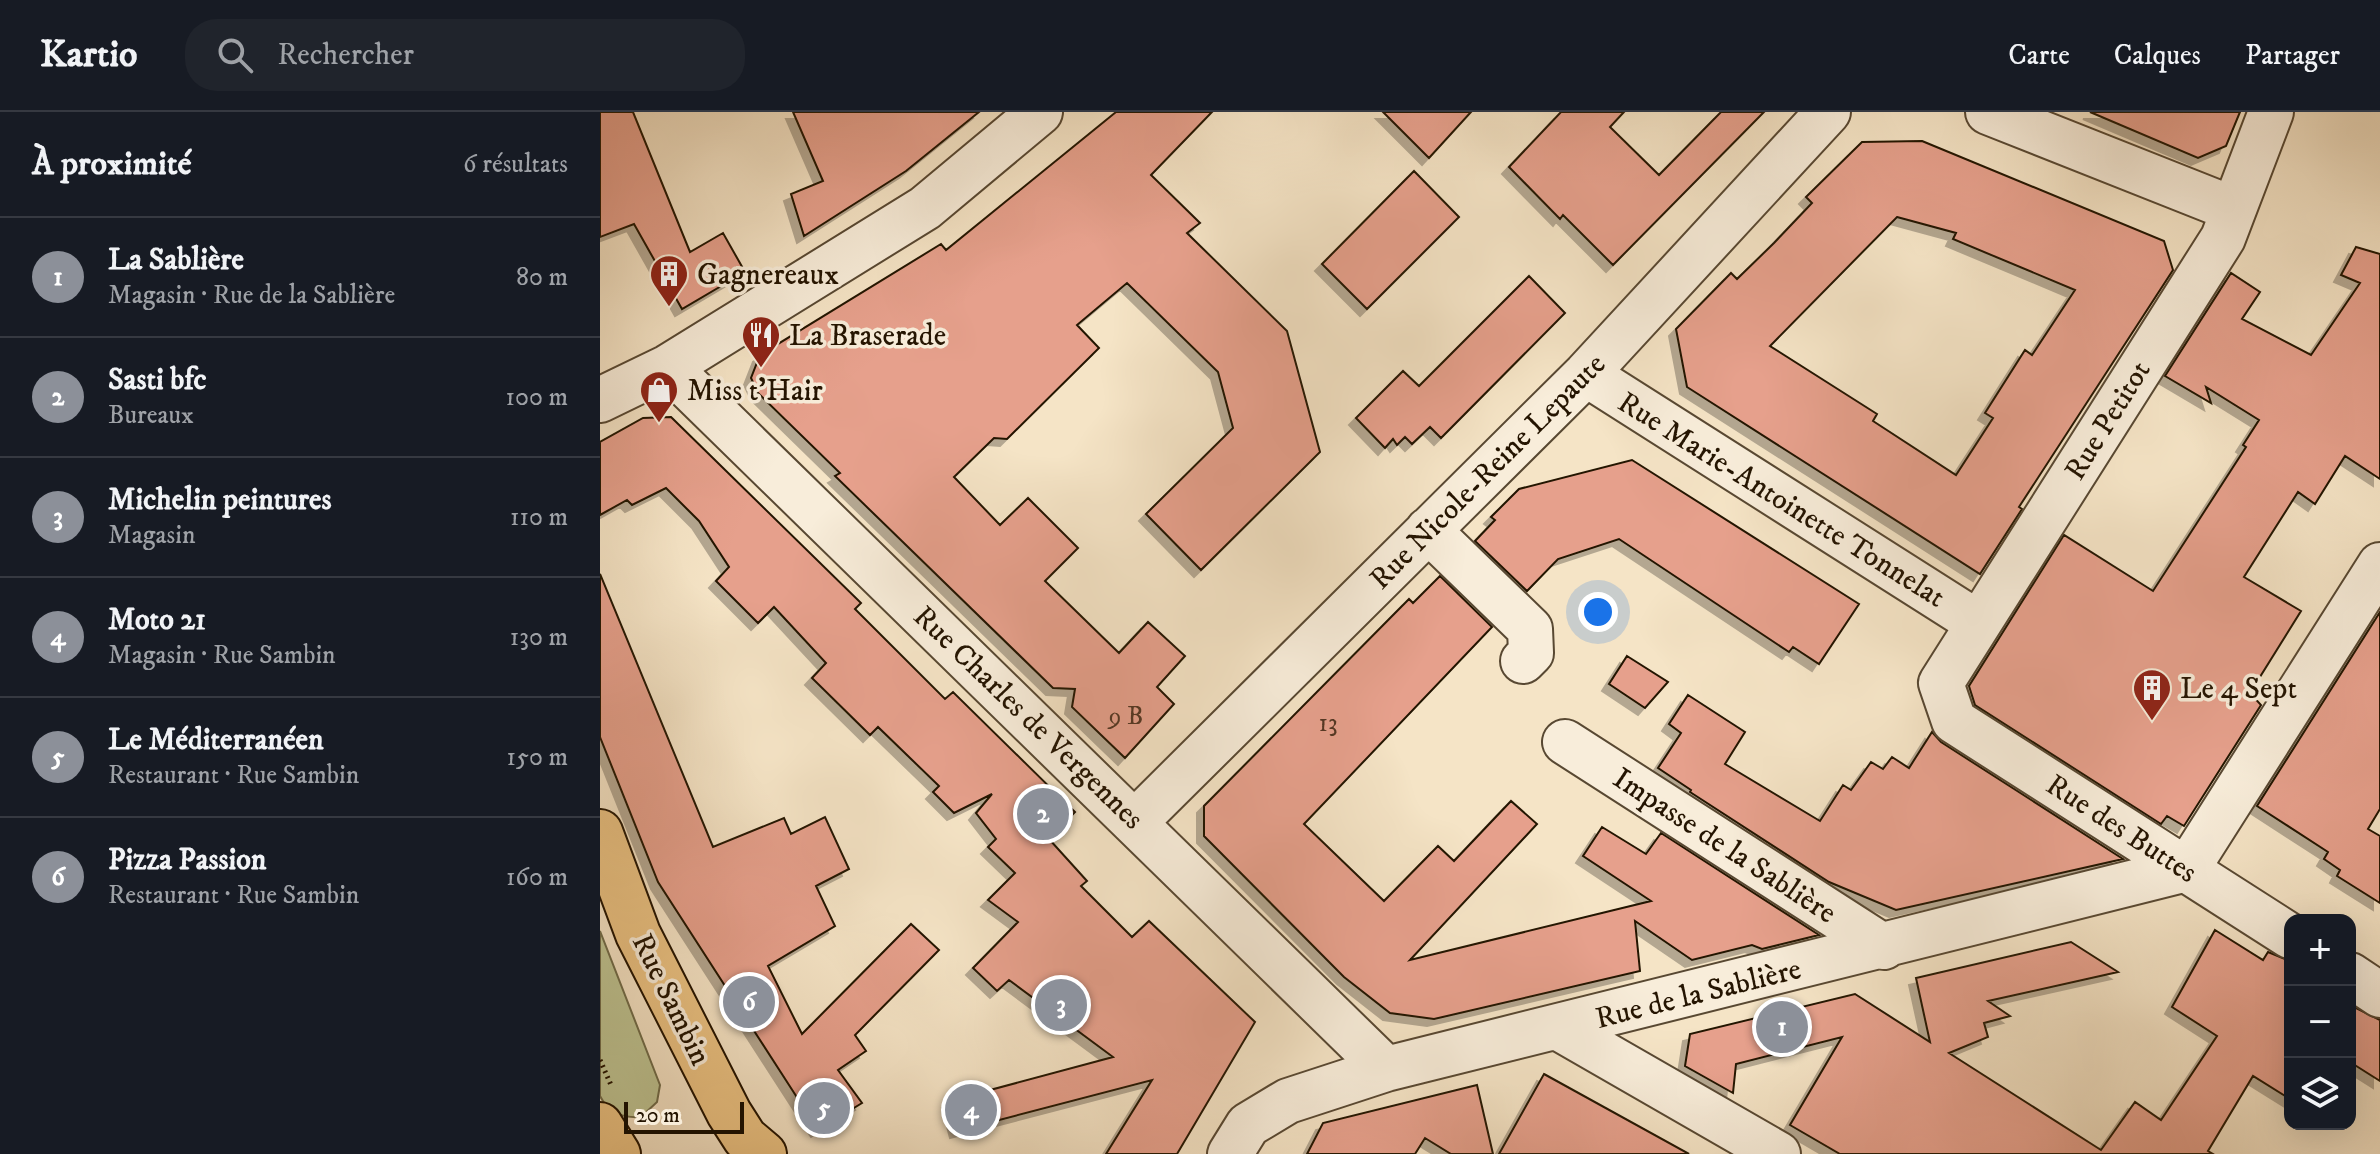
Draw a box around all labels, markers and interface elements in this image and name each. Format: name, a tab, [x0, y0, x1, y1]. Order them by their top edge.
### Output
search box	[185, 19, 745, 91]
text: Kartio	[40, 31, 137, 79]
icon: search	[213, 33, 257, 77]
text: Rechercher	[277, 37, 414, 74]
text: Carte	[2008, 38, 2070, 73]
text: Calques	[2114, 38, 2201, 73]
text: Partager	[2245, 38, 2340, 73]
text: À proximité	[32, 143, 192, 185]
text: 6 résultats	[463, 148, 568, 181]
text: La Sablière	[108, 242, 244, 279]
building icon: Gagnereaux	[648, 253, 690, 308]
place label: Gagnereaux	[697, 257, 839, 294]
text: 1	[53, 261, 63, 294]
text: 80 m	[516, 261, 568, 294]
text: Magasin · Rue de la Sablière	[108, 279, 395, 312]
restaurant icon: La Braserade	[740, 314, 782, 369]
place label: La Braserade	[789, 318, 946, 355]
street label: Rue Nicole-Reine Lepaute	[1362, 346, 1614, 598]
street label: Rue Petitot	[2057, 354, 2159, 487]
text: Sasti bfc	[108, 362, 207, 399]
shop icon: Miss t'Hair	[638, 369, 680, 424]
place label: Miss t'Hair	[687, 373, 823, 410]
text: 2	[52, 381, 64, 414]
text: 100 m	[505, 381, 568, 414]
street label: Rue Marie-Antoinette Tonnelat	[1611, 384, 1952, 616]
text: Bureaux	[108, 399, 194, 432]
text: Michelin peintures	[108, 482, 331, 519]
text: 3	[53, 501, 63, 534]
text: 110 m	[510, 501, 568, 534]
text: Magasin	[108, 519, 195, 552]
your location	[1578, 592, 1618, 632]
street label: Rue Charles de Vergennes	[905, 598, 1151, 838]
text: Moto 21	[108, 602, 206, 639]
text: 4	[51, 621, 65, 654]
text: 130 m	[510, 621, 568, 654]
text: Magasin · Rue Sambin	[108, 639, 336, 672]
building icon: Le 4 Sept	[2131, 667, 2173, 722]
place label: Le 4 Sept	[2180, 671, 2297, 708]
house number: 9 B	[1106, 700, 1144, 733]
house number: 13	[1318, 707, 1338, 740]
text: Le Méditerranéen	[108, 722, 324, 759]
text: 5	[52, 741, 64, 774]
text: 150 m	[507, 741, 568, 774]
text: Restaurant · Rue Sambin	[108, 759, 359, 792]
street label: Impasse de la Sablière	[1606, 760, 1843, 932]
street label: Rue des Buttes	[2039, 767, 2203, 892]
pin: 2	[1017, 784, 1069, 844]
text: Pizza Passion	[108, 842, 267, 879]
text: 6	[51, 861, 65, 894]
text: 160 m	[506, 861, 568, 894]
text: Restaurant · Rue Sambin	[108, 879, 359, 912]
map controls	[2284, 914, 2356, 1130]
button: +	[2284, 914, 2356, 986]
street label: Rue Sambin	[623, 928, 718, 1072]
street label: Rue de la Sablière	[1592, 951, 1805, 1038]
pin: 6	[723, 972, 775, 1032]
pin: 3	[1035, 975, 1087, 1035]
button: −	[2284, 986, 2356, 1058]
pin: 1	[1756, 997, 1808, 1057]
button: layers	[2284, 1058, 2356, 1130]
pin: 5	[798, 1078, 850, 1138]
pin: 4	[945, 1080, 997, 1140]
scale bar	[624, 1098, 744, 1134]
text: 20 m	[636, 1102, 680, 1129]

